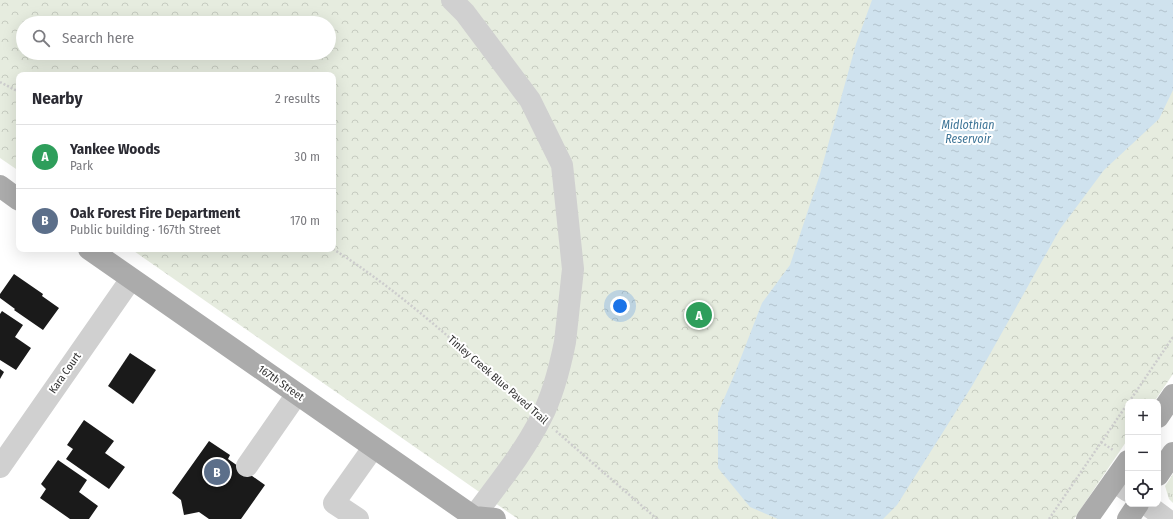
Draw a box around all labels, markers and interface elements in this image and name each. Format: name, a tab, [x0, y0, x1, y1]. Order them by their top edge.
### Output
search box	[16, 16, 336, 60]
icon: search	[30, 27, 52, 49]
text: Search here	[62, 29, 134, 47]
text: Nearby	[32, 88, 83, 109]
text: 2 results	[275, 91, 320, 106]
water label: Midlothian Reservoir	[942, 118, 994, 146]
text: Yankee Woods	[70, 140, 160, 158]
text: A	[41, 149, 49, 164]
text: 30 m	[294, 149, 320, 164]
text: Park	[70, 158, 93, 173]
text: Oak Forest Fire Department	[70, 204, 240, 222]
text: B	[41, 213, 49, 228]
text: 170 m	[290, 213, 320, 228]
text: Public building · 167th Street	[70, 222, 221, 237]
your location	[610, 296, 630, 316]
pin: A	[686, 300, 712, 330]
street label: Tinley Creek Blue Paved Trail	[445, 333, 551, 427]
street label: Kara Court	[46, 350, 84, 396]
street label: 167th Street	[256, 362, 307, 404]
map controls	[1125, 399, 1161, 507]
button: +	[1125, 399, 1161, 435]
button: −	[1125, 435, 1161, 471]
pin: B	[204, 457, 230, 487]
button: locate	[1125, 471, 1161, 507]

